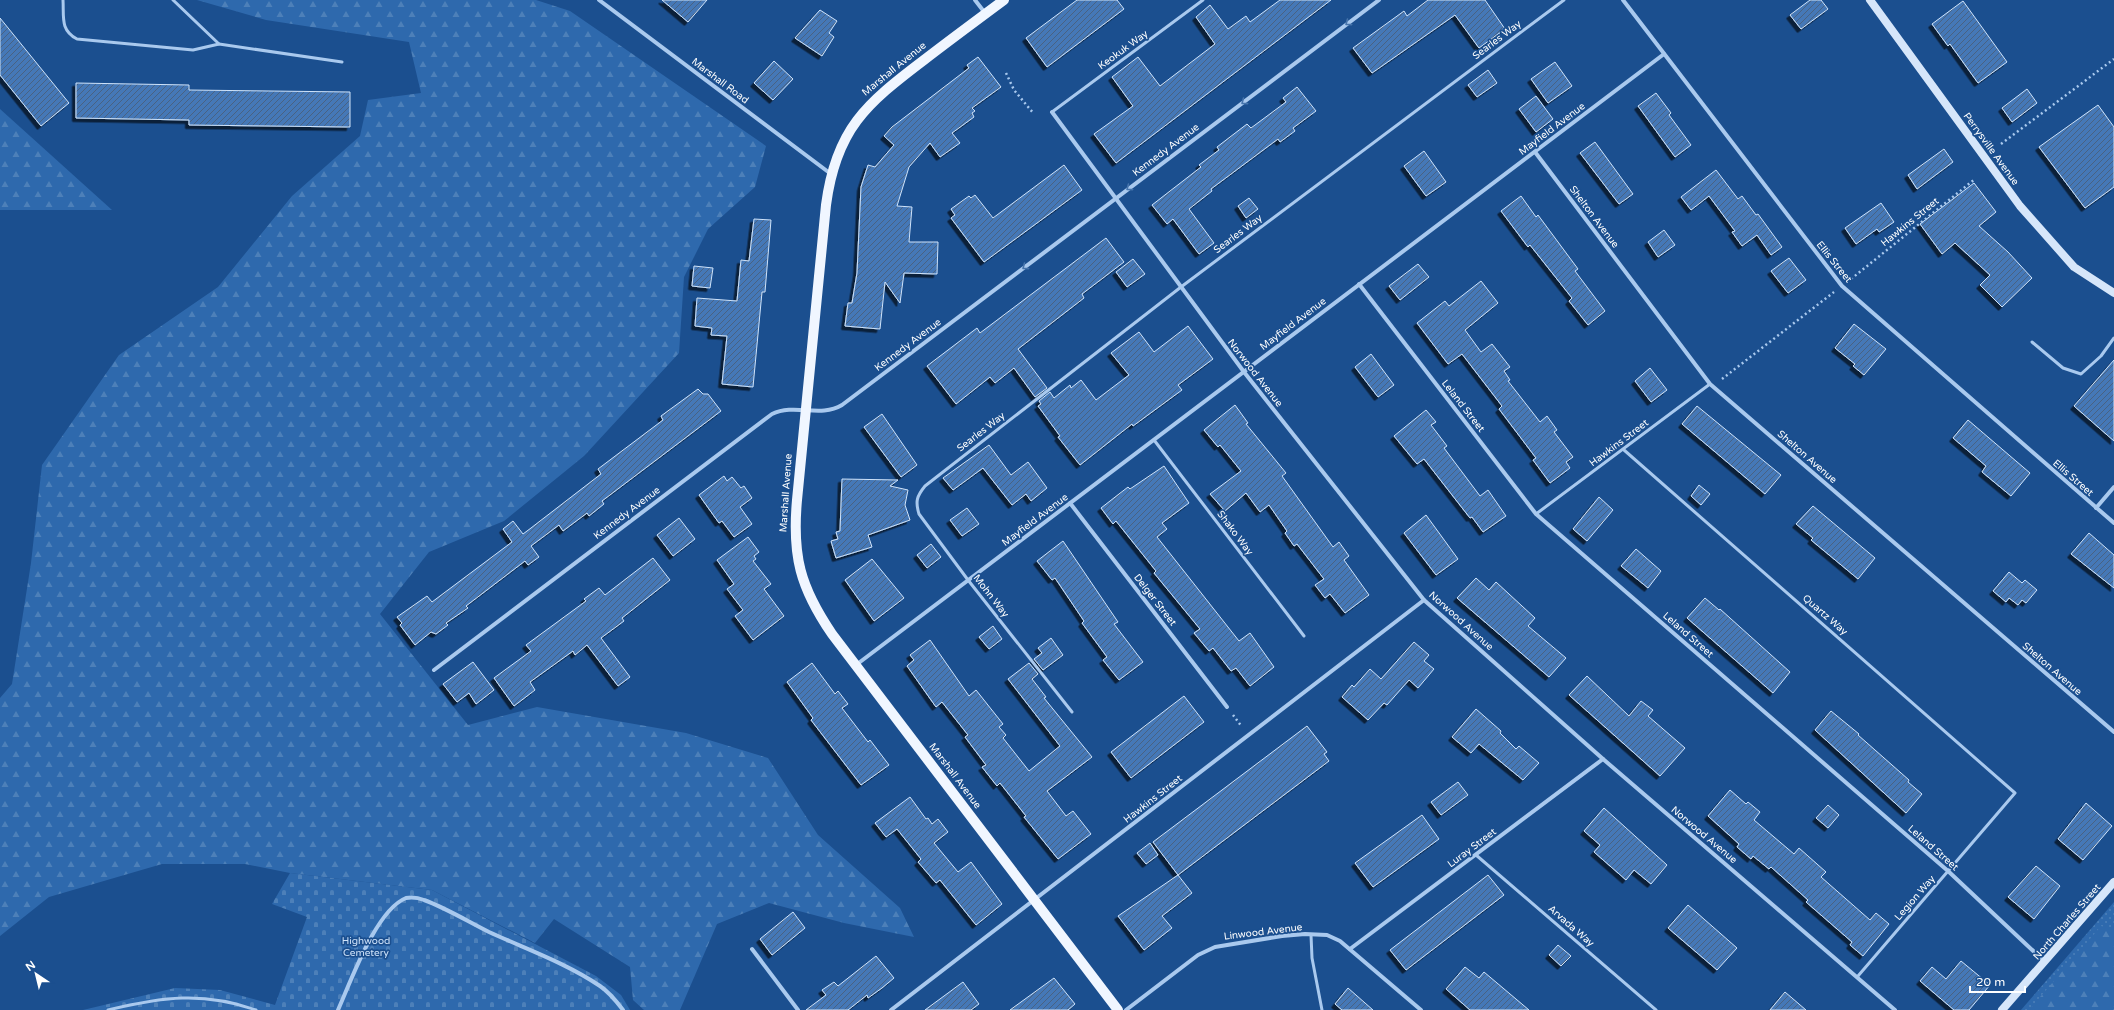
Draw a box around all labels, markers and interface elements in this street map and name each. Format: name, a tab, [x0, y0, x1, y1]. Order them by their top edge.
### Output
street label: Searles Way	[1470, 18, 1524, 62]
one-way arrow	[1346, 19, 1353, 26]
street label: Keokuk Way	[1096, 28, 1151, 72]
street label: Marshall Avenue	[860, 39, 929, 99]
street label: Marshall Road	[689, 56, 751, 106]
one-way arrow	[1242, 97, 1249, 104]
street label: Mayfield Avenue	[1517, 100, 1588, 158]
street label: Perrysville Avenue	[1961, 110, 2022, 188]
street label: Kennedy Avenue	[1130, 121, 1202, 179]
one-way arrow	[1127, 184, 1134, 191]
street label: Shelton Avenue	[1567, 184, 1621, 251]
street label: Hawkins Street	[1879, 195, 1942, 249]
street label: Searles Way	[1211, 212, 1265, 256]
street label: Ellis Street	[1814, 239, 1854, 285]
one-way arrow	[1023, 262, 1030, 269]
street label: Mayfield Avenue	[1258, 295, 1329, 353]
street label: Kennedy Avenue	[872, 316, 944, 374]
street label: Norwood Avenue	[1225, 337, 1285, 409]
street label: Leland Street	[1439, 377, 1487, 435]
street label: Searles Way	[955, 409, 1008, 454]
street label: Hawkins Street	[1587, 417, 1651, 469]
street label: Shelton Avenue	[1775, 428, 1839, 486]
street label: Marshall Avenue	[777, 453, 795, 533]
street label: Ellis Street	[2050, 457, 2096, 499]
street label: Kennedy Avenue	[591, 484, 663, 542]
street label: Mayfield Avenue	[1000, 491, 1071, 549]
street label: Shako Way	[1214, 508, 1256, 558]
street label: Mohn Way	[971, 572, 1012, 620]
street label: Delger Street	[1131, 572, 1179, 628]
street label: Norwood Avenue	[1426, 589, 1496, 653]
street label: Quartz Way	[1800, 592, 1850, 638]
street label: Leland Street	[1660, 610, 1716, 660]
street label: Shelton Avenue	[2020, 640, 2084, 698]
street label: Marshall Avenue	[926, 741, 984, 811]
street label: Hawkins Street	[1121, 772, 1185, 826]
street label: Norwood Avenue	[1669, 804, 1740, 866]
street label: Leland Street	[1905, 823, 1961, 873]
street label: Luray Street	[1445, 826, 1499, 870]
street label: Legion Way	[1892, 873, 1938, 923]
street label: North Charles Street	[2031, 881, 2103, 963]
street label: Arvada Way	[1545, 903, 1597, 950]
street label: Linwood Avenue	[1223, 921, 1303, 943]
park label: Highwood Cemetery	[342, 935, 390, 959]
north arrow	[16, 954, 56, 994]
text: N	[23, 958, 38, 974]
scale bar	[1970, 968, 2025, 994]
text: 20 m	[1976, 975, 2005, 989]

